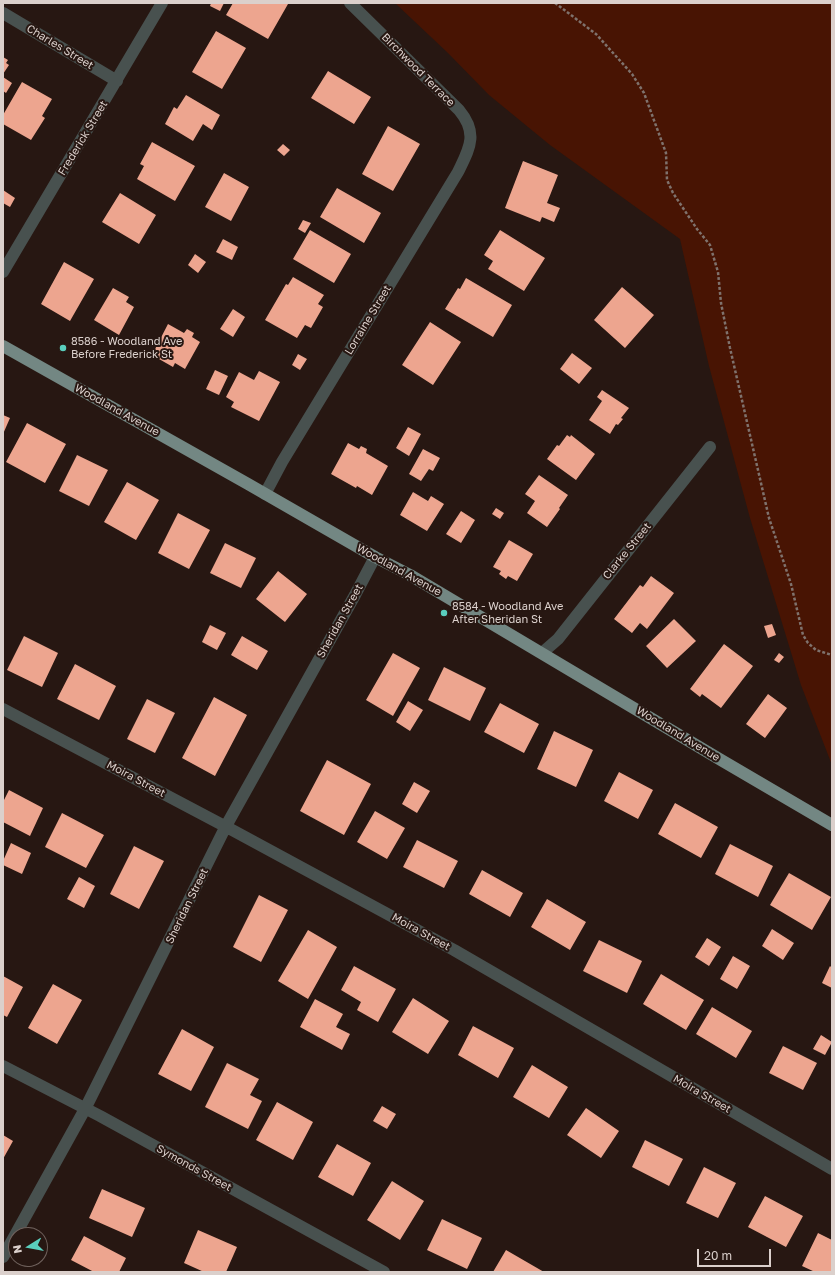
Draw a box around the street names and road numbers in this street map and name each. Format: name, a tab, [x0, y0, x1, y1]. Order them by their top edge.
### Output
street label: Charles Street	[24, 22, 96, 72]
street label: Birchwood Terrace	[379, 31, 457, 109]
street label: Frederick Street	[55, 98, 111, 178]
street label: Lorraine Street	[342, 283, 394, 357]
street label: Woodland Avenue	[72, 381, 162, 439]
street label: Clarke Street	[600, 520, 654, 582]
street label: Woodland Avenue	[354, 541, 444, 599]
street label: Sheridan Street	[314, 582, 366, 660]
street label: Woodland Avenue	[634, 704, 722, 764]
street label: Moira Street	[104, 758, 168, 800]
street label: Sheridan Street	[163, 866, 211, 946]
street label: Moira Street	[390, 911, 452, 953]
street label: Moira Street	[671, 1072, 733, 1116]
street label: Symonds Street	[154, 1142, 234, 1194]

